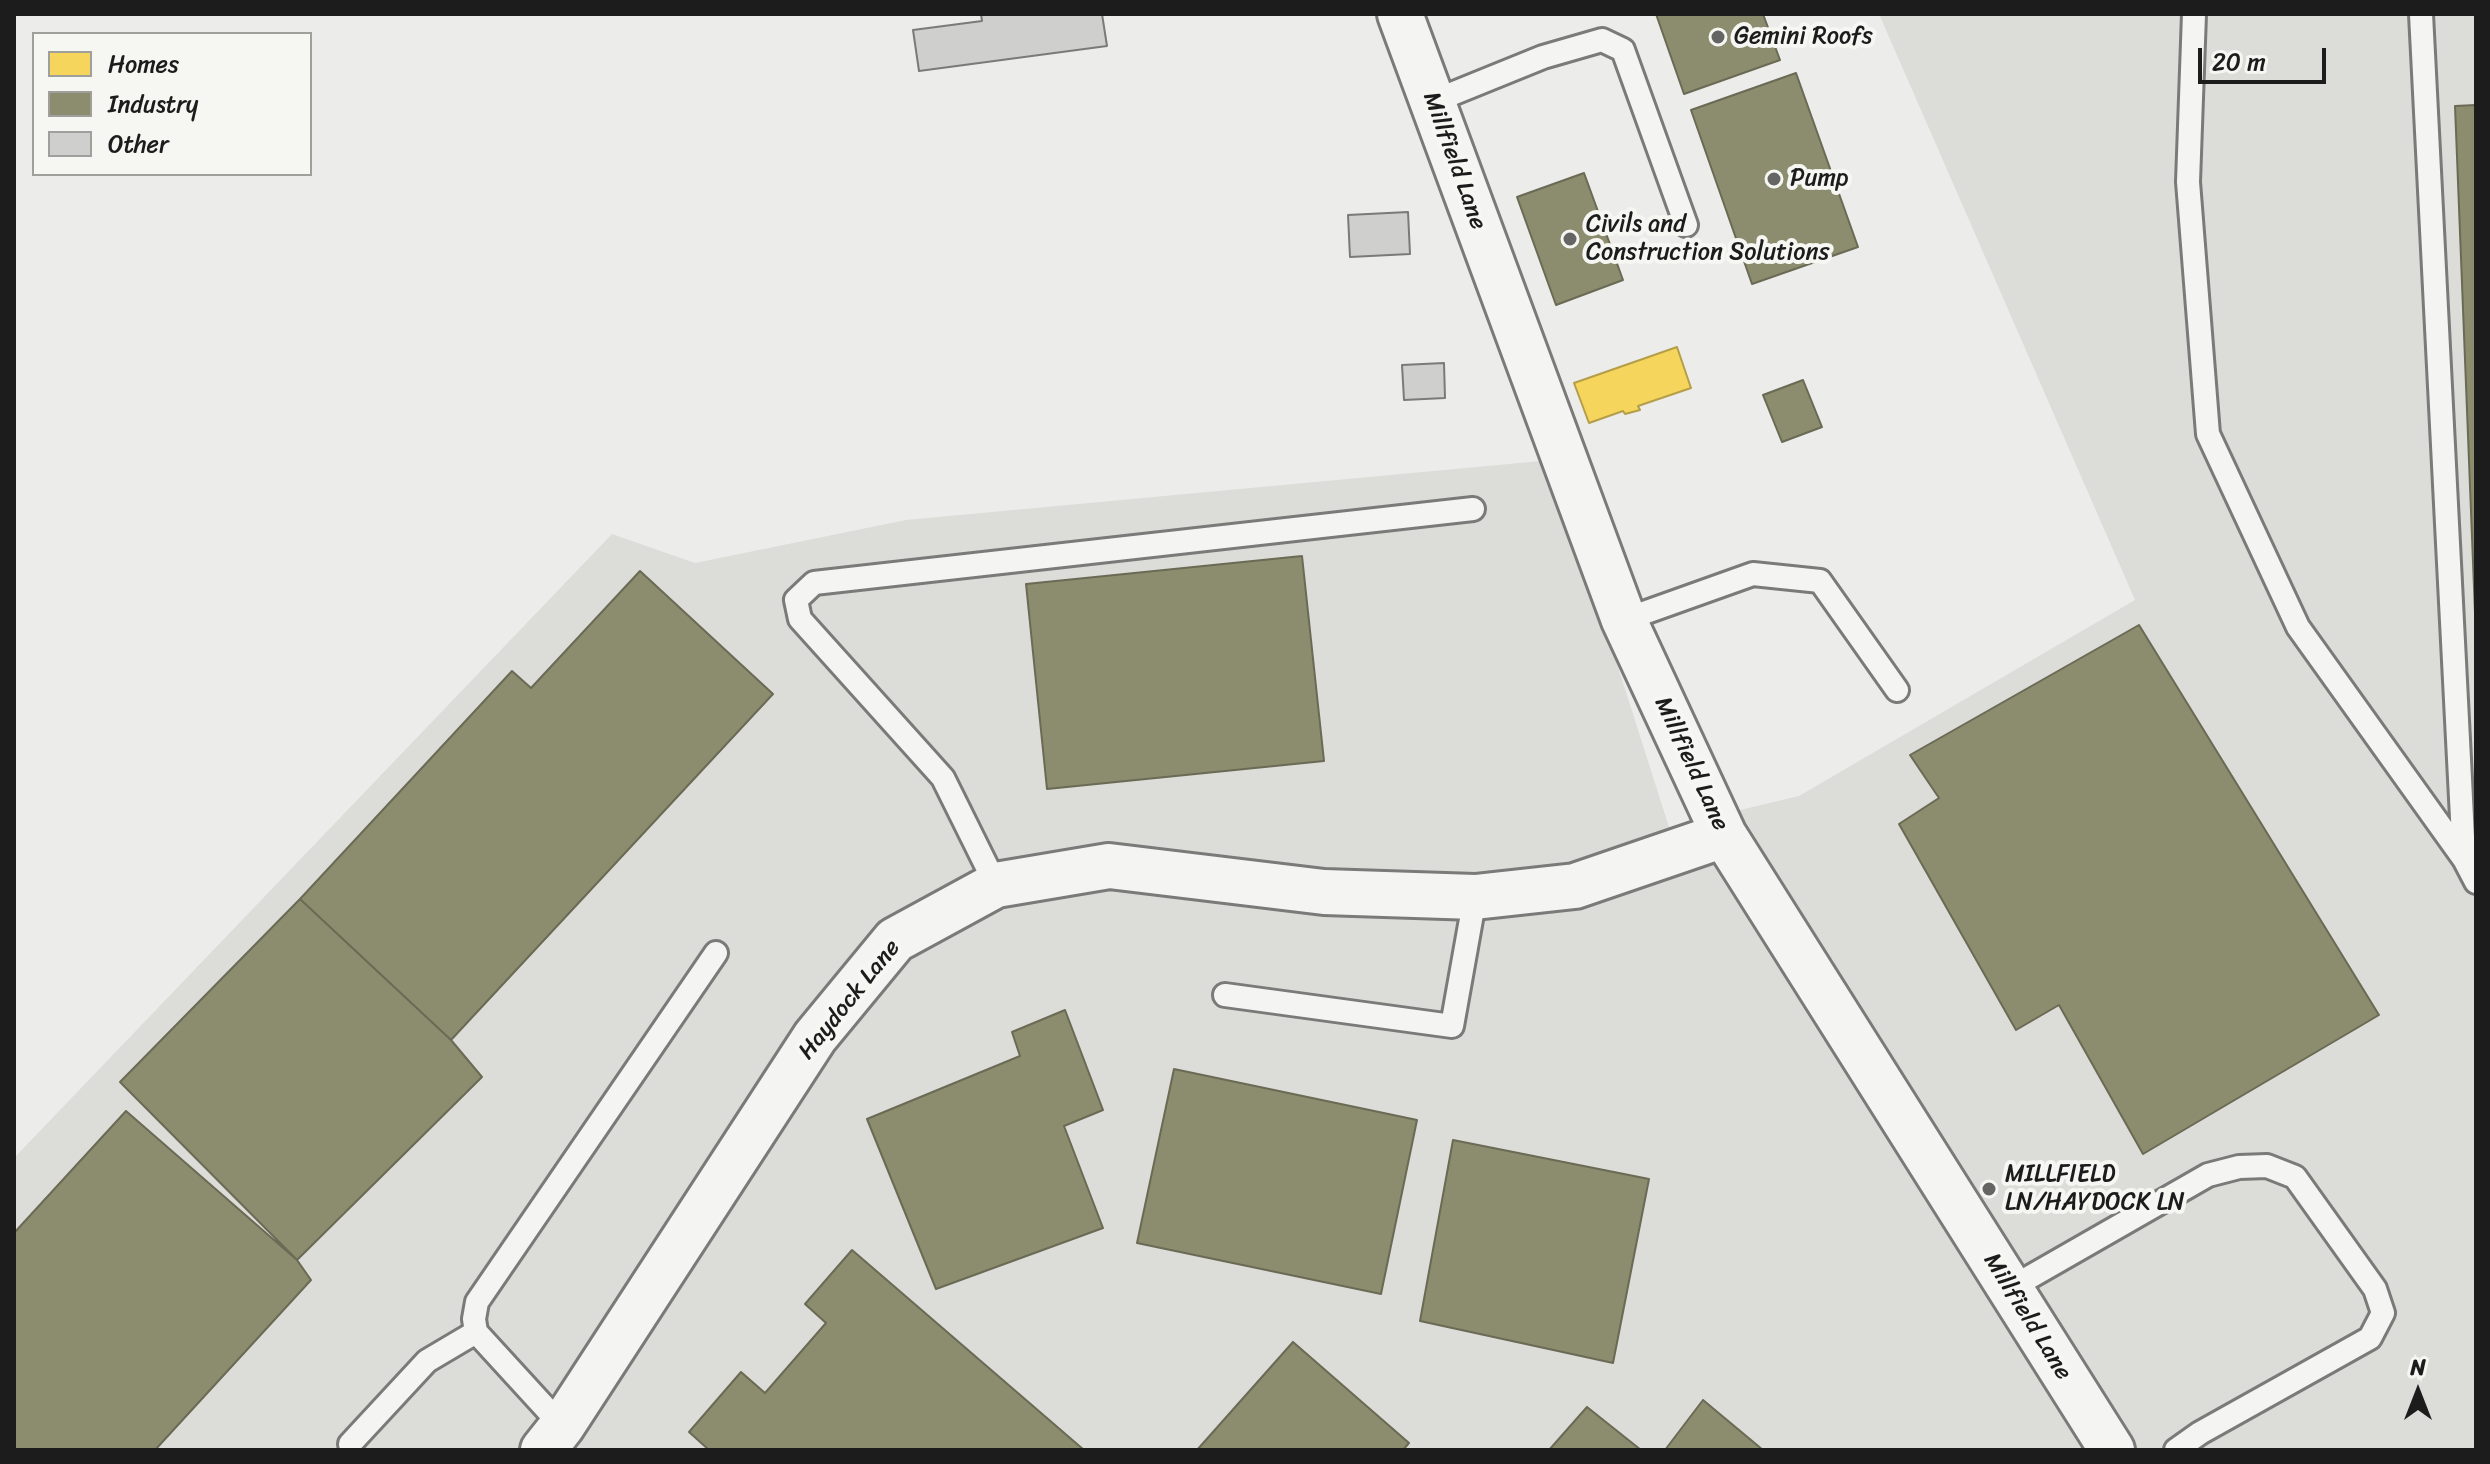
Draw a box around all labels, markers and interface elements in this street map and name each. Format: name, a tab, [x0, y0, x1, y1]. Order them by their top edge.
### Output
place label: Gemini Roofs	[1734, 23, 1873, 51]
marker: Gemini Roofs	[1709, 28, 1727, 46]
legend	[32, 32, 312, 176]
scale bar	[2202, 32, 2330, 82]
text: 20 m	[2212, 41, 2266, 83]
text: Homes	[108, 43, 179, 85]
text: Industry	[108, 83, 198, 125]
street label: Millfield Lane	[1416, 88, 1492, 234]
text: Other	[108, 123, 169, 165]
place label: Pump	[1790, 165, 1849, 193]
marker: Pump	[1765, 170, 1783, 188]
place label: Civils and Construction Solutions	[1586, 211, 1830, 267]
marker: Civils and Construction Solutions	[1561, 230, 1579, 248]
street label: Millfield Lane	[1647, 693, 1735, 835]
street label: Haydock Lane	[793, 934, 907, 1066]
place label: MILLFIELD LN/HAYDOCK LN	[2005, 1161, 2185, 1217]
marker: MILLFIELD LN/HAYDOCK LN	[1980, 1180, 1998, 1198]
street label: Millfield Lane	[1977, 1248, 2077, 1386]
text: N	[2410, 1348, 2426, 1387]
north arrow	[2378, 1352, 2458, 1432]

